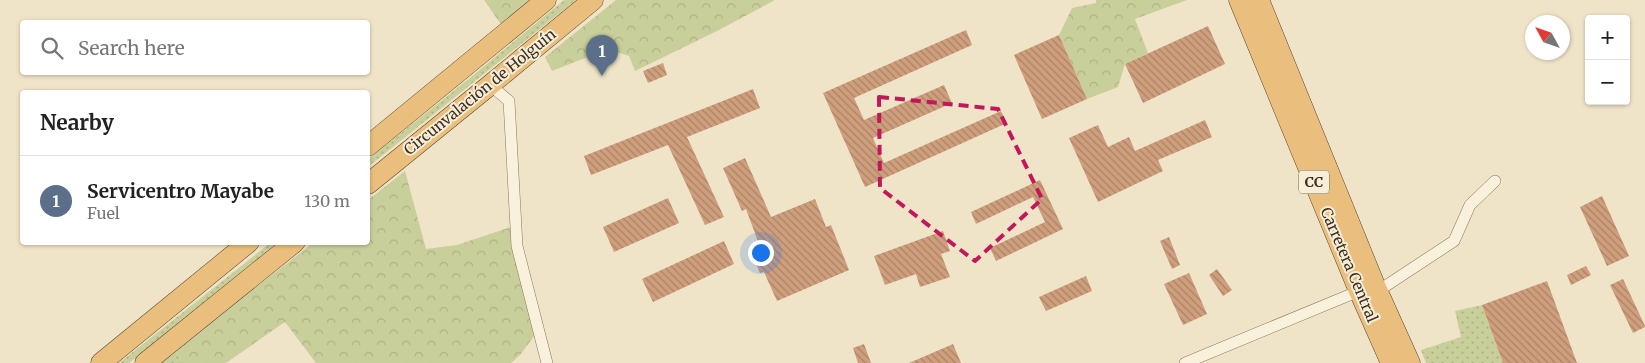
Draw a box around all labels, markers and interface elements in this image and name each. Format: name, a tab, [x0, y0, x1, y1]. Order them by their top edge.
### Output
north arrow	[1525, 15, 1570, 60]
map controls	[1585, 15, 1630, 105]
button: +	[1585, 15, 1630, 60]
search box	[20, 20, 370, 75]
street label: Circunvalación de Holguín	[400, 24, 560, 159]
icon: search	[38, 34, 66, 62]
pin: 1	[586, 35, 618, 76]
text: Search here	[78, 36, 185, 60]
button: −	[1585, 60, 1630, 105]
text: Nearby	[40, 109, 114, 136]
road number: CC	[1299, 170, 1329, 193]
text: Servicentro Mayabe	[87, 179, 274, 203]
text: 1	[52, 191, 60, 211]
text: 130 m	[304, 191, 350, 211]
text: Fuel	[87, 203, 120, 223]
street label: Carretera Central	[1317, 204, 1382, 325]
your location	[748, 240, 774, 266]

